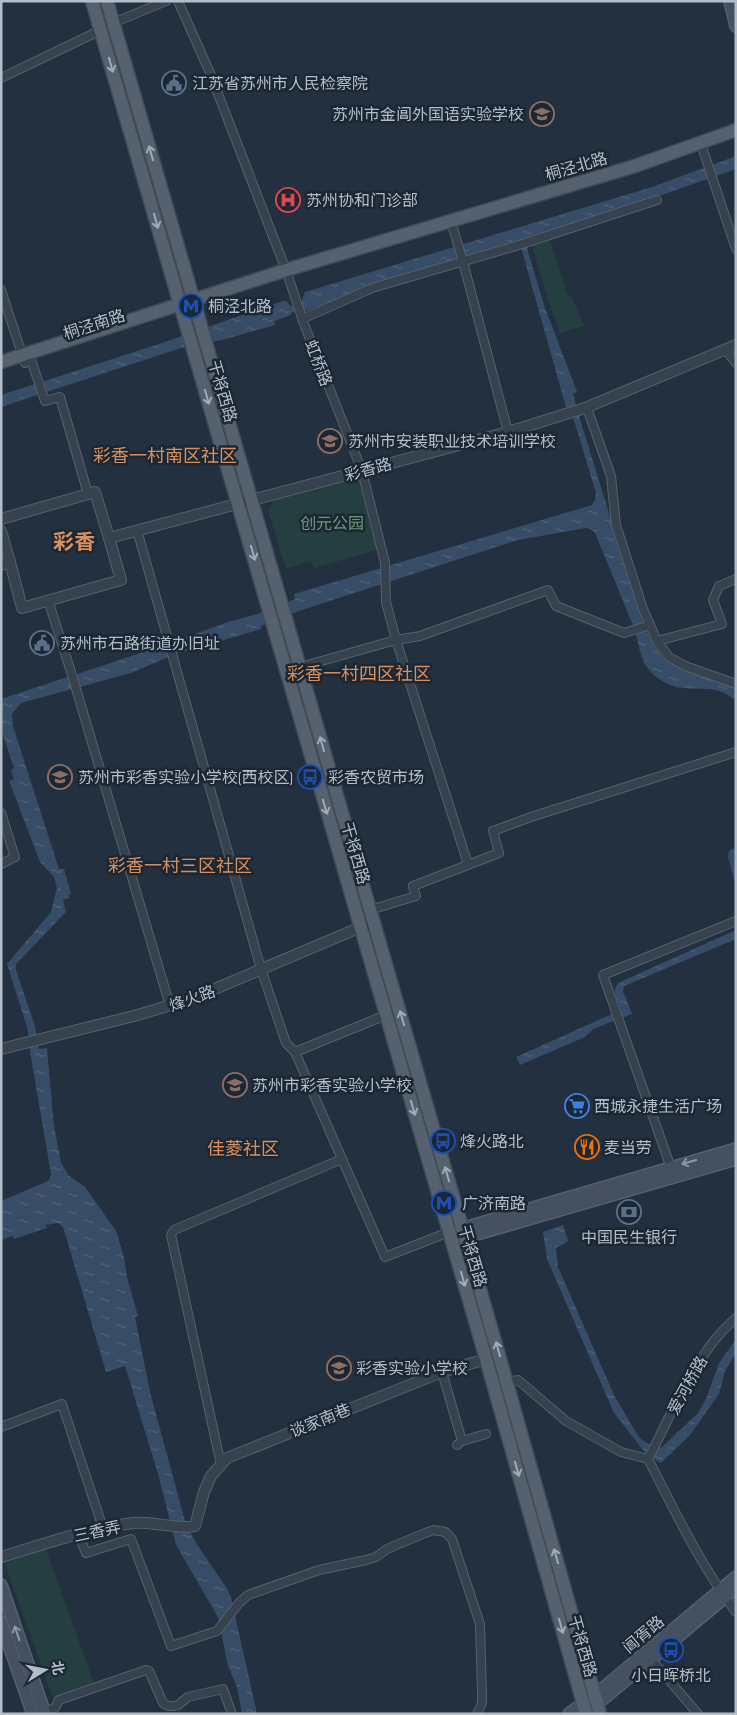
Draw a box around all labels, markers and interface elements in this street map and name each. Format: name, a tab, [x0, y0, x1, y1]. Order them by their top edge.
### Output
one-way arrow	[106, 56, 116, 72]
public building icon: 江苏省苏州市人民检察院	[161, 70, 187, 96]
place label: 江苏省苏州市人民检察院	[192, 75, 368, 94]
school or university icon: 苏州市金阊外国语实验学校	[529, 101, 555, 127]
place label: 苏州市金阊外国语实验学校	[332, 106, 524, 125]
one-way arrow	[145, 145, 155, 161]
street label: 桐泾北路	[543, 149, 610, 185]
hospital icon: 苏州协和门诊部	[275, 187, 301, 213]
place label: 苏州协和门诊部	[306, 192, 418, 211]
one-way arrow	[152, 212, 162, 228]
metro station icon: 桐泾北路	[178, 293, 204, 319]
place label: 桐泾北路	[208, 298, 272, 317]
street label: 桐泾南路	[61, 307, 128, 344]
street label: 虹桥路	[300, 338, 335, 389]
street label: 干将西路	[204, 358, 240, 425]
one-way arrow	[203, 389, 213, 405]
school or university icon: 苏州市安装职业技术培训学校	[317, 428, 343, 454]
place label: 苏州市安装职业技术培训学校	[348, 433, 556, 452]
district label: 彩香一村南区社区	[93, 446, 237, 467]
street label: 彩香路	[343, 455, 394, 486]
park label: 创元公园	[300, 515, 364, 534]
district label: 彩香	[53, 530, 95, 555]
one-way arrow	[248, 545, 258, 561]
public building icon: 苏州市石路街道办旧址	[29, 630, 55, 656]
place label: 苏州市石路街道办旧址	[60, 635, 220, 654]
district label: 彩香一村四区社区	[287, 664, 431, 685]
one-way arrow	[317, 736, 327, 752]
school or university icon: 苏州市彩香实验小学校(西校区)	[47, 764, 73, 790]
bus stop icon: 彩香农贸市场	[297, 764, 323, 790]
place label: 苏州市彩香实验小学校(西校区)	[78, 769, 293, 788]
place label: 彩香农贸市场	[328, 769, 424, 788]
one-way arrow	[321, 798, 331, 814]
street label: 干将西路	[337, 820, 373, 887]
district label: 彩香一村三区社区	[108, 856, 252, 877]
street label: 烽火路	[167, 982, 218, 1017]
one-way arrow	[396, 1010, 406, 1026]
school or university icon: 苏州市彩香实验小学校	[222, 1072, 248, 1098]
place label: 苏州市彩香实验小学校	[252, 1077, 412, 1096]
supermarket icon: 西城永捷生活广场	[564, 1093, 590, 1119]
place label: 西城永捷生活广场	[594, 1098, 722, 1117]
one-way arrow	[409, 1100, 419, 1116]
bus stop icon: 烽火路北	[430, 1128, 456, 1154]
place label: 烽火路北	[460, 1133, 524, 1152]
restaurant icon: 麦当劳	[574, 1134, 600, 1160]
district label: 佳菱社区	[207, 1139, 279, 1160]
place label: 麦当劳	[604, 1139, 652, 1158]
one-way arrow	[681, 1158, 697, 1168]
one-way arrow	[441, 1166, 451, 1182]
metro station icon: 广济南路	[431, 1190, 457, 1216]
place label: 广济南路	[462, 1195, 526, 1214]
bank icon: 中国民生银行	[616, 1199, 642, 1225]
street label: 干将西路	[454, 1223, 490, 1290]
place label: 中国民生银行	[581, 1229, 677, 1248]
one-way arrow	[458, 1271, 468, 1287]
one-way arrow	[492, 1342, 502, 1358]
street label: 爱河桥路	[664, 1353, 712, 1418]
school or university icon: 彩香实验小学校	[326, 1355, 352, 1381]
place label: 彩香实验小学校	[356, 1360, 468, 1379]
street label: 谈家南巷	[287, 1401, 354, 1442]
one-way arrow	[513, 1461, 522, 1477]
street label: 三香弄	[72, 1518, 123, 1547]
one-way arrow	[550, 1549, 560, 1565]
street label: 阊胥路	[619, 1612, 668, 1658]
street label: 干将西路	[564, 1613, 600, 1680]
one-way arrow	[557, 1617, 566, 1633]
one-way arrow	[12, 1625, 22, 1641]
bus stop icon: 小日晖桥北	[658, 1637, 684, 1663]
north arrow	[20, 1645, 70, 1695]
text: 北	[48, 1659, 67, 1676]
place label: 小日晖桥北	[631, 1667, 711, 1686]

